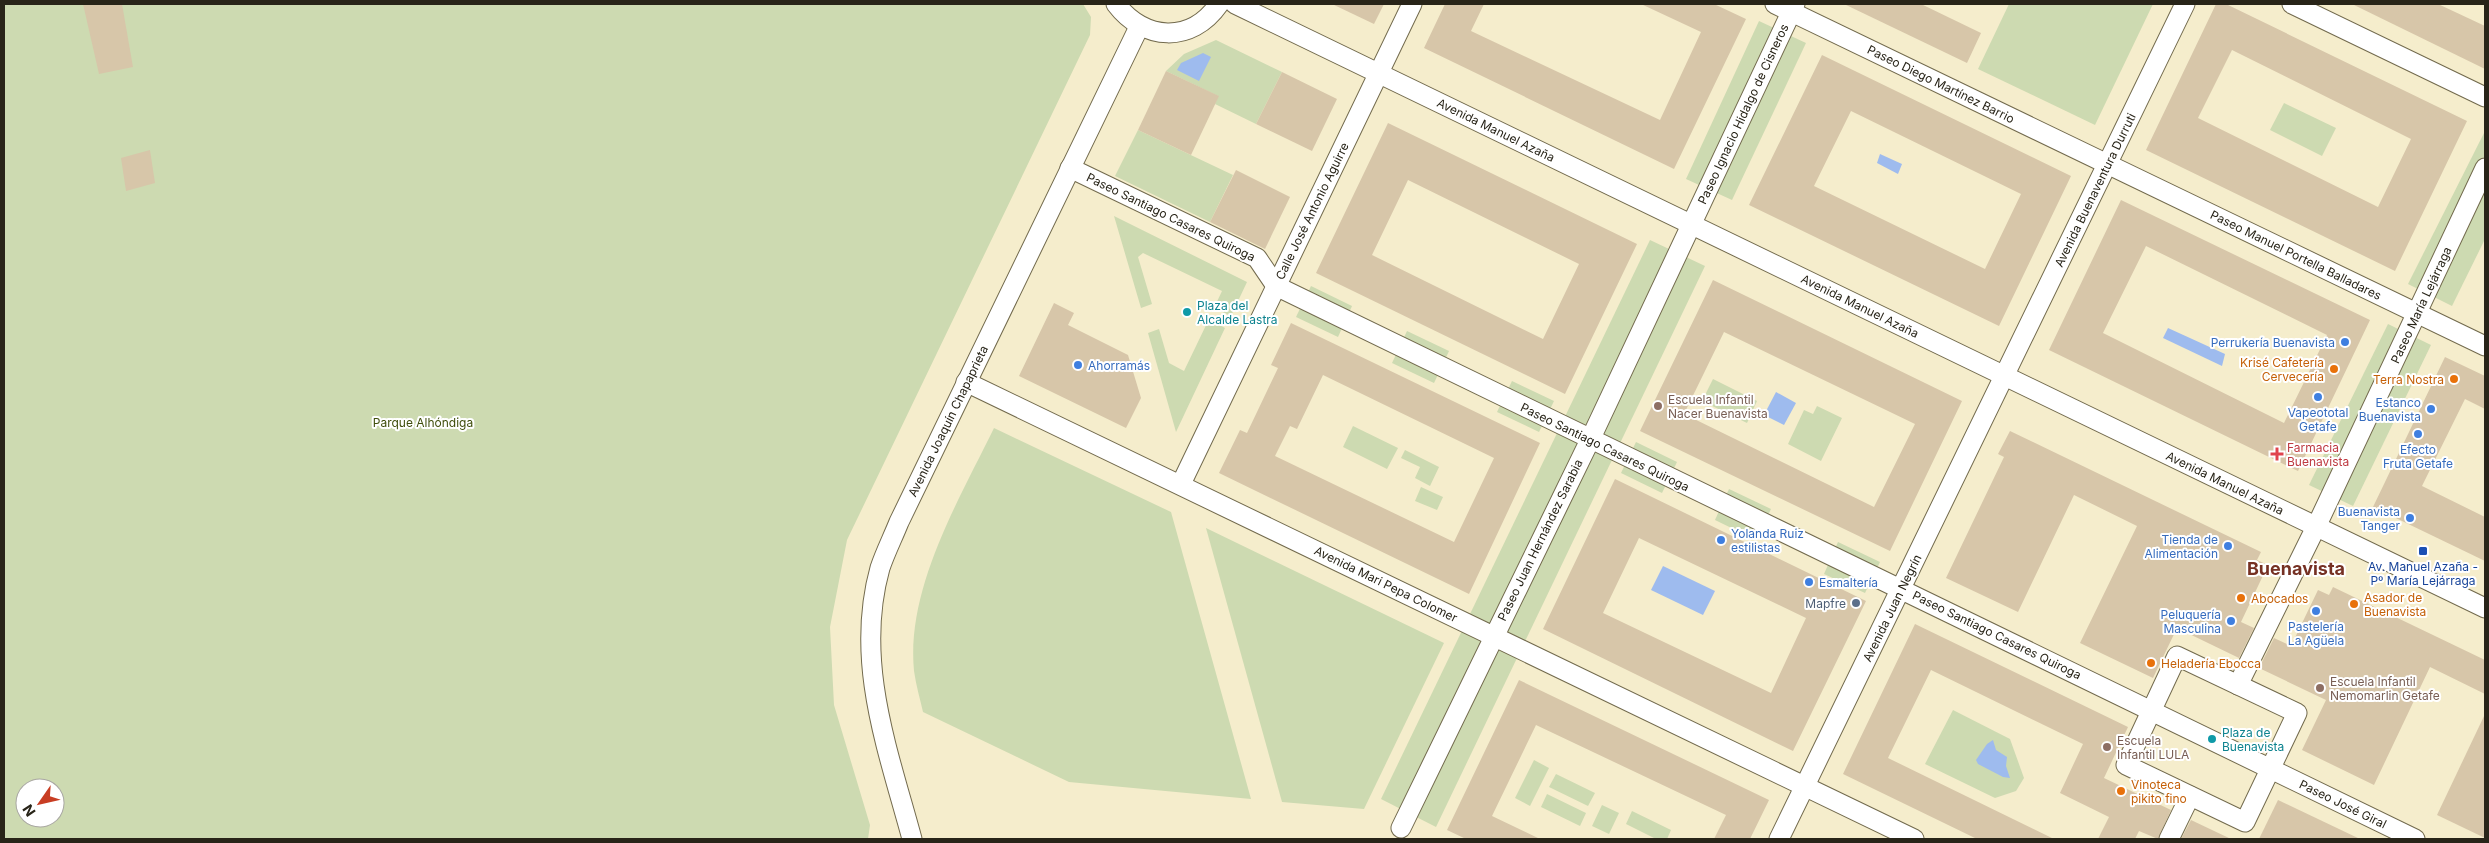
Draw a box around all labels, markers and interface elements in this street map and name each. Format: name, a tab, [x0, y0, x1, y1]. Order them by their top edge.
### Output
street label: Paseo Ignacio Hidalgo de Cisneros	[1694, 21, 1792, 207]
street label: Paseo Diego Martínez Barrio	[1865, 42, 2017, 126]
street label: Avenida Manuel Azaña	[1435, 95, 1557, 165]
street label: Avenida Buenaventura Durruti	[2051, 111, 2139, 269]
street label: Calle José Antonio Aguirre	[1272, 140, 1352, 282]
street label: Paseo Santiago Casares Quiroga	[1084, 170, 1258, 264]
street label: Paseo Manuel Portella Balladares	[2208, 207, 2384, 303]
street label: Paseo María Lejárraga	[2387, 244, 2455, 366]
street label: Avenida Manuel Azaña	[1799, 271, 1921, 341]
place label: Plaza del Alcalde Lastra	[1197, 298, 1278, 327]
marker: Plaza del Alcalde Lastra	[1181, 306, 1193, 318]
place label: Perrukería Buenavista	[2211, 335, 2335, 350]
marker: Perrukería Buenavista	[2339, 336, 2351, 348]
street label: Avenida Joaquín Chapaprieta	[905, 343, 991, 499]
place label: Krisé Cafetería Cervecería	[2240, 355, 2324, 384]
place label: Ahorramás	[1088, 358, 1150, 373]
marker: Ahorramás	[1072, 359, 1084, 371]
marker: Krisé Cafetería Cervecería	[2328, 363, 2340, 375]
place label: Terra Nostra	[2373, 372, 2444, 387]
marker: Terra Nostra	[2448, 373, 2460, 385]
marker: Vapeototal Getafe	[2312, 391, 2324, 403]
place label: Escuela Infantil Nacer Buenavista	[1668, 392, 1768, 421]
place label: Estanco Buenavista	[2359, 395, 2421, 424]
street label: Paseo Santiago Casares Quiroga	[1518, 400, 1692, 494]
marker: Escuela Infantil Nacer Buenavista	[1652, 400, 1664, 412]
marker: Estanco Buenavista	[2425, 403, 2437, 415]
place label: Vapeototal Getafe	[2288, 405, 2348, 434]
park label: Parque Alhóndiga	[373, 415, 473, 430]
marker: Efecto Fruta Getafe	[2412, 428, 2424, 440]
place label: Farmacia Buenavista	[2287, 440, 2349, 469]
place label: Efecto Fruta Getafe	[2383, 442, 2453, 471]
street label: Avenida Manuel Azaña	[2164, 448, 2286, 518]
marker: Farmacia Buenavista	[2271, 448, 2283, 460]
street label: Paseo Juan Hernández Sarabia	[1494, 457, 1586, 623]
place label: Buenavista Tanger	[2338, 504, 2400, 533]
marker: Buenavista Tanger	[2404, 512, 2416, 524]
place label: Yolanda Ruiz estilistas	[1731, 526, 1804, 555]
place label: Tienda de Alimentación	[2145, 532, 2218, 561]
marker: Yolanda Ruiz estilistas	[1715, 534, 1727, 546]
marker: Tienda de Alimentación	[2222, 540, 2234, 552]
street label: Avenida Mari Pepa Colomer	[1312, 543, 1460, 625]
marker: Av. Manuel Azaña - Pº María Lejárraga	[2417, 545, 2429, 557]
street label: Avenida Juan Negrín	[1859, 552, 1925, 664]
district label: Buenavista	[2247, 558, 2345, 579]
place label: Av. Manuel Azaña - Pº María Lejárraga	[2368, 559, 2478, 588]
place label: Esmaltería	[1819, 575, 1878, 590]
marker: Esmaltería	[1803, 576, 1815, 588]
street label: Paseo Santiago Casares Quiroga	[1910, 588, 2084, 682]
place label: Asador de Buenavista	[2364, 590, 2426, 619]
place label: Abocados	[2251, 591, 2308, 606]
marker: Abocados	[2235, 592, 2247, 604]
place label: Mapfre	[1805, 596, 1846, 611]
marker: Mapfre	[1850, 597, 1862, 609]
marker: Asador de Buenavista	[2348, 598, 2360, 610]
marker: Pastelería La Agüela	[2310, 605, 2322, 617]
place label: Peluquería Masculina	[2161, 607, 2221, 636]
marker: Peluquería Masculina	[2225, 615, 2237, 627]
place label: Pastelería La Agüela	[2288, 619, 2344, 648]
place label: Heladería Ebocca	[2161, 656, 2261, 671]
marker: Heladería Ebocca	[2145, 657, 2157, 669]
place label: Escuela Infantil Nemomarlin Getafe	[2330, 674, 2440, 703]
marker: Escuela Infantil Nemomarlin Getafe	[2314, 682, 2326, 694]
place label: Plaza de Buenavista	[2222, 725, 2284, 754]
place label: Escuela Infantil LULA	[2117, 733, 2189, 762]
marker: Plaza de Buenavista	[2206, 733, 2218, 745]
marker: Escuela Infantil LULA	[2101, 741, 2113, 753]
street label: Paseo José Giral	[2297, 776, 2389, 832]
place label: Vinoteca pikito fino	[2131, 777, 2187, 806]
north arrow	[15, 778, 65, 828]
marker: Vinoteca pikito fino	[2115, 785, 2127, 797]
text: N	[19, 801, 39, 820]

